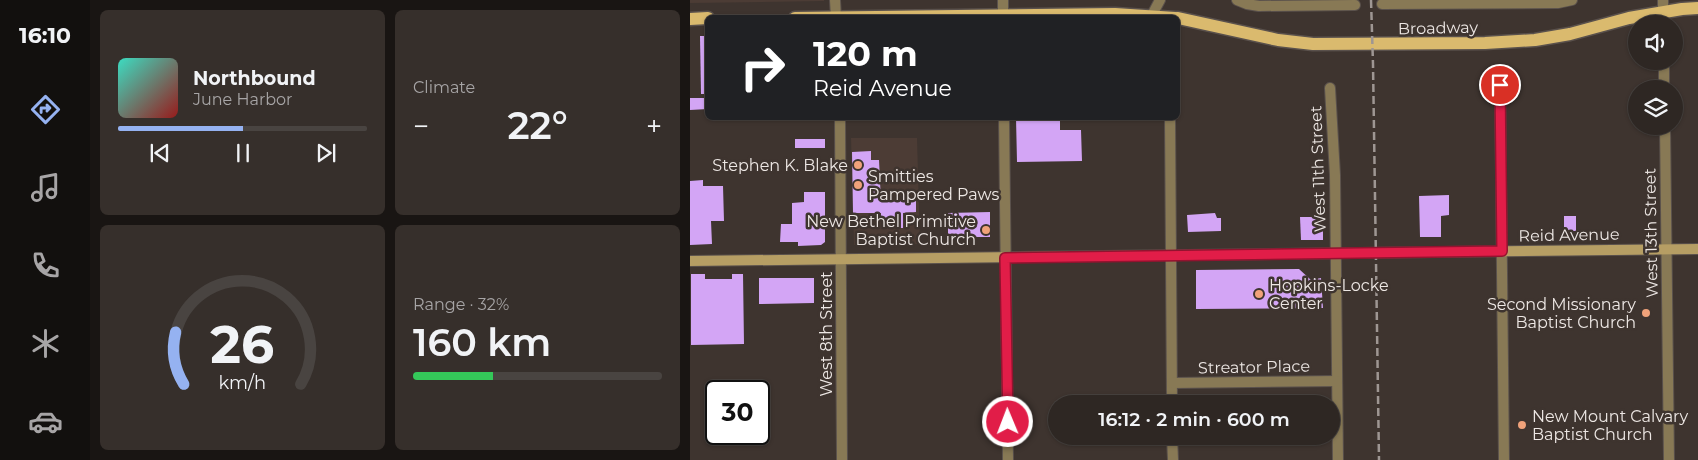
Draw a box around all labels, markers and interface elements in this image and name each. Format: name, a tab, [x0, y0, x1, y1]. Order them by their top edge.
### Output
map controls	[1628, 15, 1683, 135]
button: sound	[1628, 15, 1683, 70]
street label: Broadway	[1398, 18, 1479, 38]
text: 16:10	[19, 22, 71, 49]
text: 120 m	[813, 32, 918, 75]
icon: right	[730, 35, 795, 100]
pin	[1479, 64, 1521, 106]
text: Northbound	[193, 67, 316, 90]
icon: arrive	[1486, 71, 1514, 99]
text: Reid Avenue	[813, 75, 952, 102]
text: Climate	[413, 78, 475, 97]
button: layers	[1628, 80, 1683, 135]
text: June Harbor	[193, 90, 292, 109]
icon: directions	[28, 92, 63, 127]
text: 22°	[507, 102, 568, 149]
street label: West 11th Street	[1306, 105, 1330, 233]
text: −	[413, 109, 429, 143]
text: +	[646, 109, 662, 143]
icon: previous	[146, 139, 174, 167]
icon: pause	[229, 139, 257, 167]
icon: next	[312, 139, 340, 167]
place label: Stephen K. Blake	[712, 156, 848, 175]
marker: Stephen K. Blake	[852, 159, 864, 171]
place label: Smitties Pampered Paws	[868, 167, 1000, 204]
street label: West 13th Street	[1640, 167, 1662, 298]
icon: music	[28, 170, 63, 205]
marker: Smitties Pampered Paws	[852, 179, 864, 191]
place label: New Bethel Primitive Baptist Church	[806, 212, 976, 249]
marker: New Bethel Primitive Baptist Church	[980, 224, 992, 236]
street label: Reid Avenue	[1518, 225, 1620, 245]
icon: phone	[28, 248, 63, 283]
street label: West 8th Street	[817, 271, 836, 397]
place label: Hopkins-Locke Center	[1269, 276, 1389, 313]
marker: Hopkins-Locke Center	[1253, 288, 1265, 300]
text: Range · 32%	[413, 295, 509, 314]
place label: Second Missionary Baptist Church	[1487, 295, 1636, 332]
marker: Second Missionary Baptist Church	[1640, 307, 1652, 319]
text: 26	[211, 313, 274, 376]
text: 160 km	[413, 319, 551, 366]
icon: climate	[28, 326, 63, 361]
street label: Streator Place	[1198, 357, 1310, 377]
text: km/h	[219, 372, 266, 393]
speed limit sign: 30	[705, 380, 770, 445]
position arrow	[981, 395, 1033, 447]
icon: car	[28, 404, 63, 439]
place label: New Mount Calvary Baptist Church	[1532, 407, 1688, 444]
text: 16:12 · 2 min · 600 m	[1098, 408, 1290, 431]
marker: New Mount Calvary Baptist Church	[1516, 419, 1528, 431]

